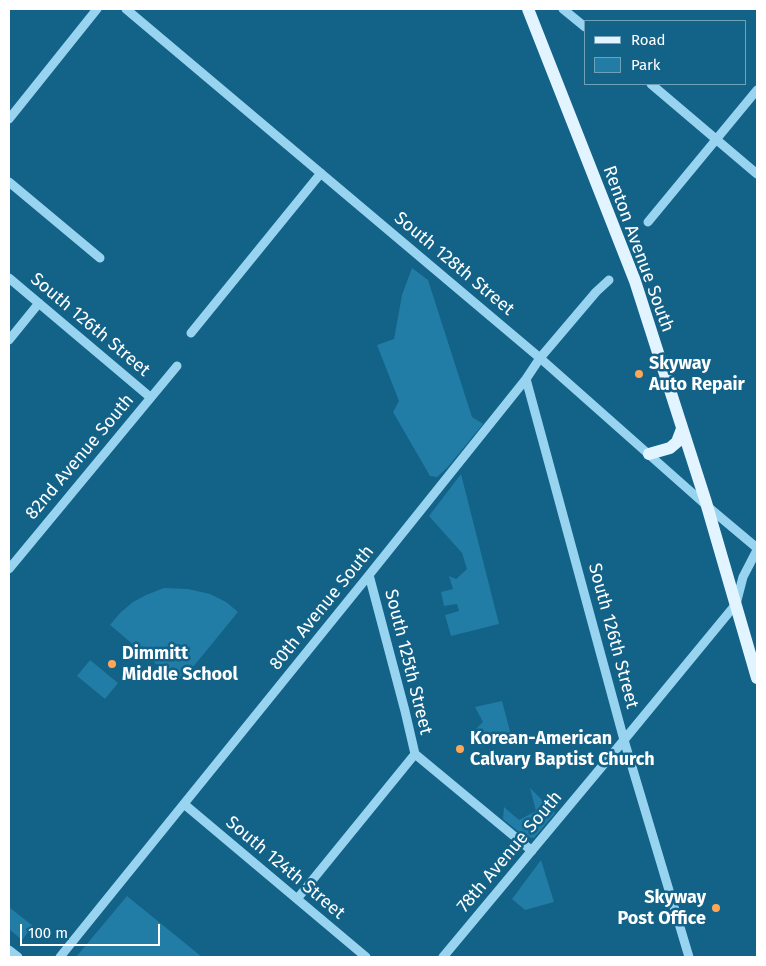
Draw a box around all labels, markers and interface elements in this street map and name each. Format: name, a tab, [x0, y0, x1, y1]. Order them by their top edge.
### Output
legend	[584, 20, 746, 85]
text: Road	[631, 31, 666, 49]
text: Park	[631, 56, 661, 74]
street label: Renton Avenue South	[598, 163, 678, 335]
street label: South 128th Street	[390, 208, 518, 320]
street label: South 126th Street	[26, 269, 154, 381]
place label: Skyway Auto Repair	[649, 353, 745, 396]
marker: Skyway Auto Repair	[633, 368, 645, 380]
street label: 82nd Avenue South	[21, 390, 139, 524]
street label: 80th Avenue South	[265, 541, 379, 675]
street label: South 126th Street	[583, 561, 643, 711]
street label: South 125th Street	[380, 587, 436, 737]
place label: Dimmitt Middle School	[122, 643, 238, 686]
marker: Dimmitt Middle School	[106, 658, 118, 670]
place label: Korean-American Calvary Baptist Church	[470, 728, 655, 771]
marker: Korean-American Calvary Baptist Church	[454, 743, 466, 755]
street label: 78th Avenue South	[453, 787, 567, 917]
street label: South 124th Street	[221, 812, 349, 924]
place label: Skyway Post Office	[617, 887, 706, 930]
marker: Skyway Post Office	[710, 902, 722, 914]
scale bar	[22, 914, 162, 946]
text: 100 m	[28, 924, 68, 942]

